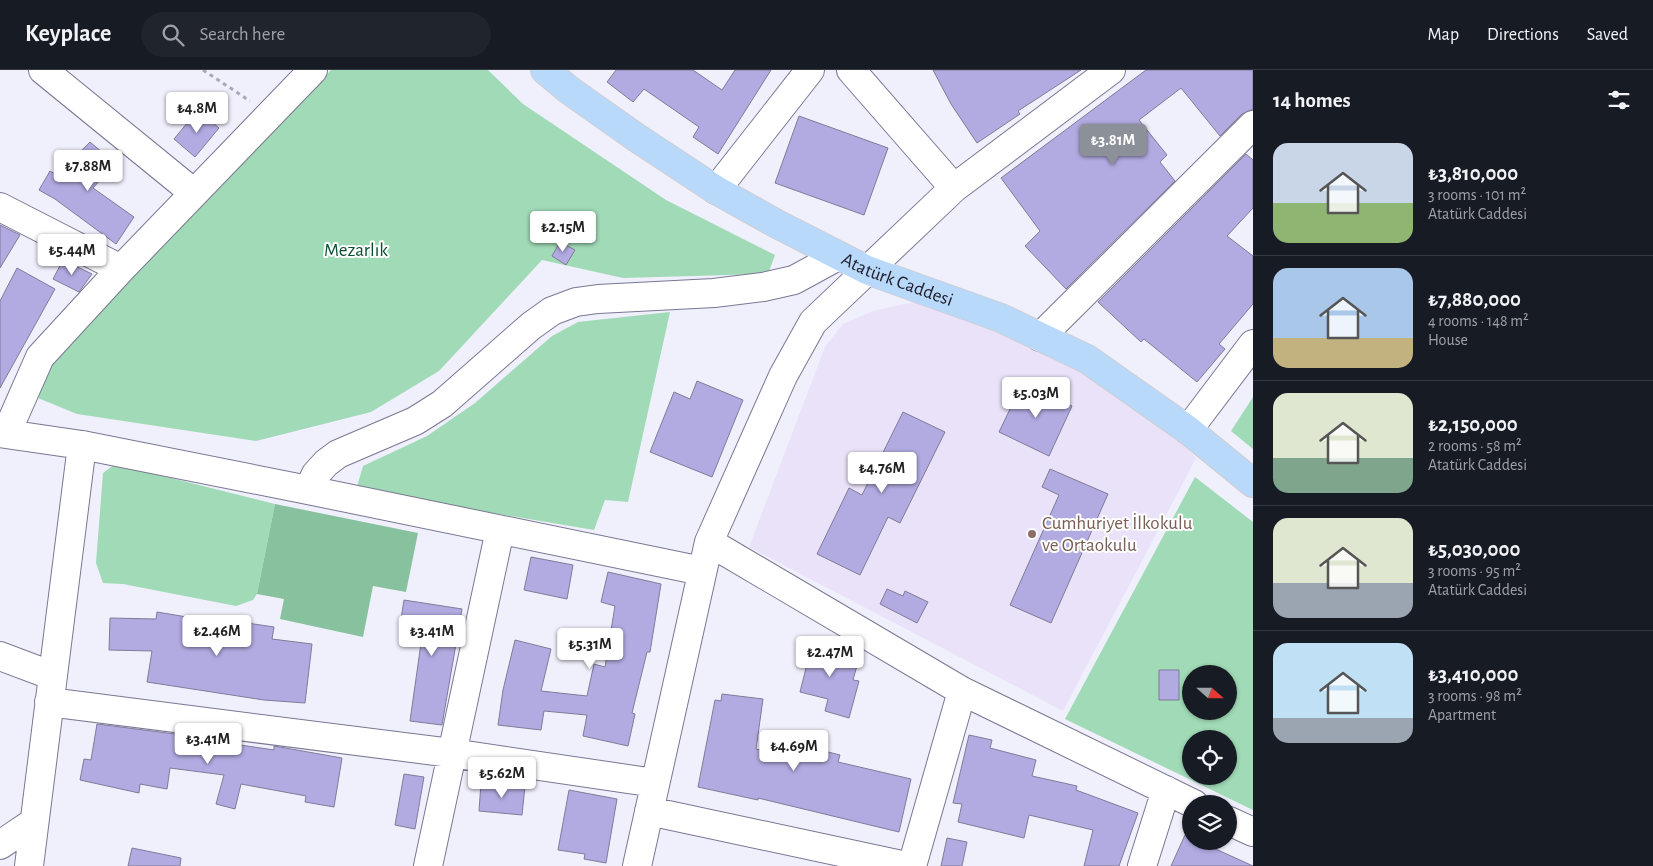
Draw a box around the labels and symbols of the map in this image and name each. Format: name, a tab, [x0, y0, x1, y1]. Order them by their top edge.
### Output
pin: ₺4.8M	[162, 92, 232, 134]
pin: ₺3.81M	[1072, 124, 1154, 166]
pin: ₺7.88M	[47, 150, 129, 192]
pin: ₺2.15M	[522, 210, 604, 253]
pin: ₺5.44M	[31, 234, 113, 276]
park label: Mezarlık	[324, 241, 388, 260]
street label: Atatürk Caddesi	[839, 249, 956, 310]
pin: ₺5.03M	[995, 376, 1077, 419]
pin: ₺4.76M	[841, 452, 923, 494]
place label: Cumhuriyet İlkokulu ve Ortaokulu	[1042, 513, 1193, 555]
marker: Cumhuriyet İlkokulu ve Ortaokulu	[1026, 528, 1038, 540]
pin: ₺2.46M	[176, 614, 258, 657]
pin: ₺3.41M	[391, 614, 473, 657]
pin: ₺5.31M	[549, 628, 631, 670]
pin: ₺2.47M	[789, 636, 871, 678]
north arrow	[1182, 665, 1238, 720]
pin: ₺3.41M	[167, 722, 249, 765]
pin: ₺4.69M	[753, 730, 835, 772]
pin: ₺5.62M	[461, 756, 543, 799]

